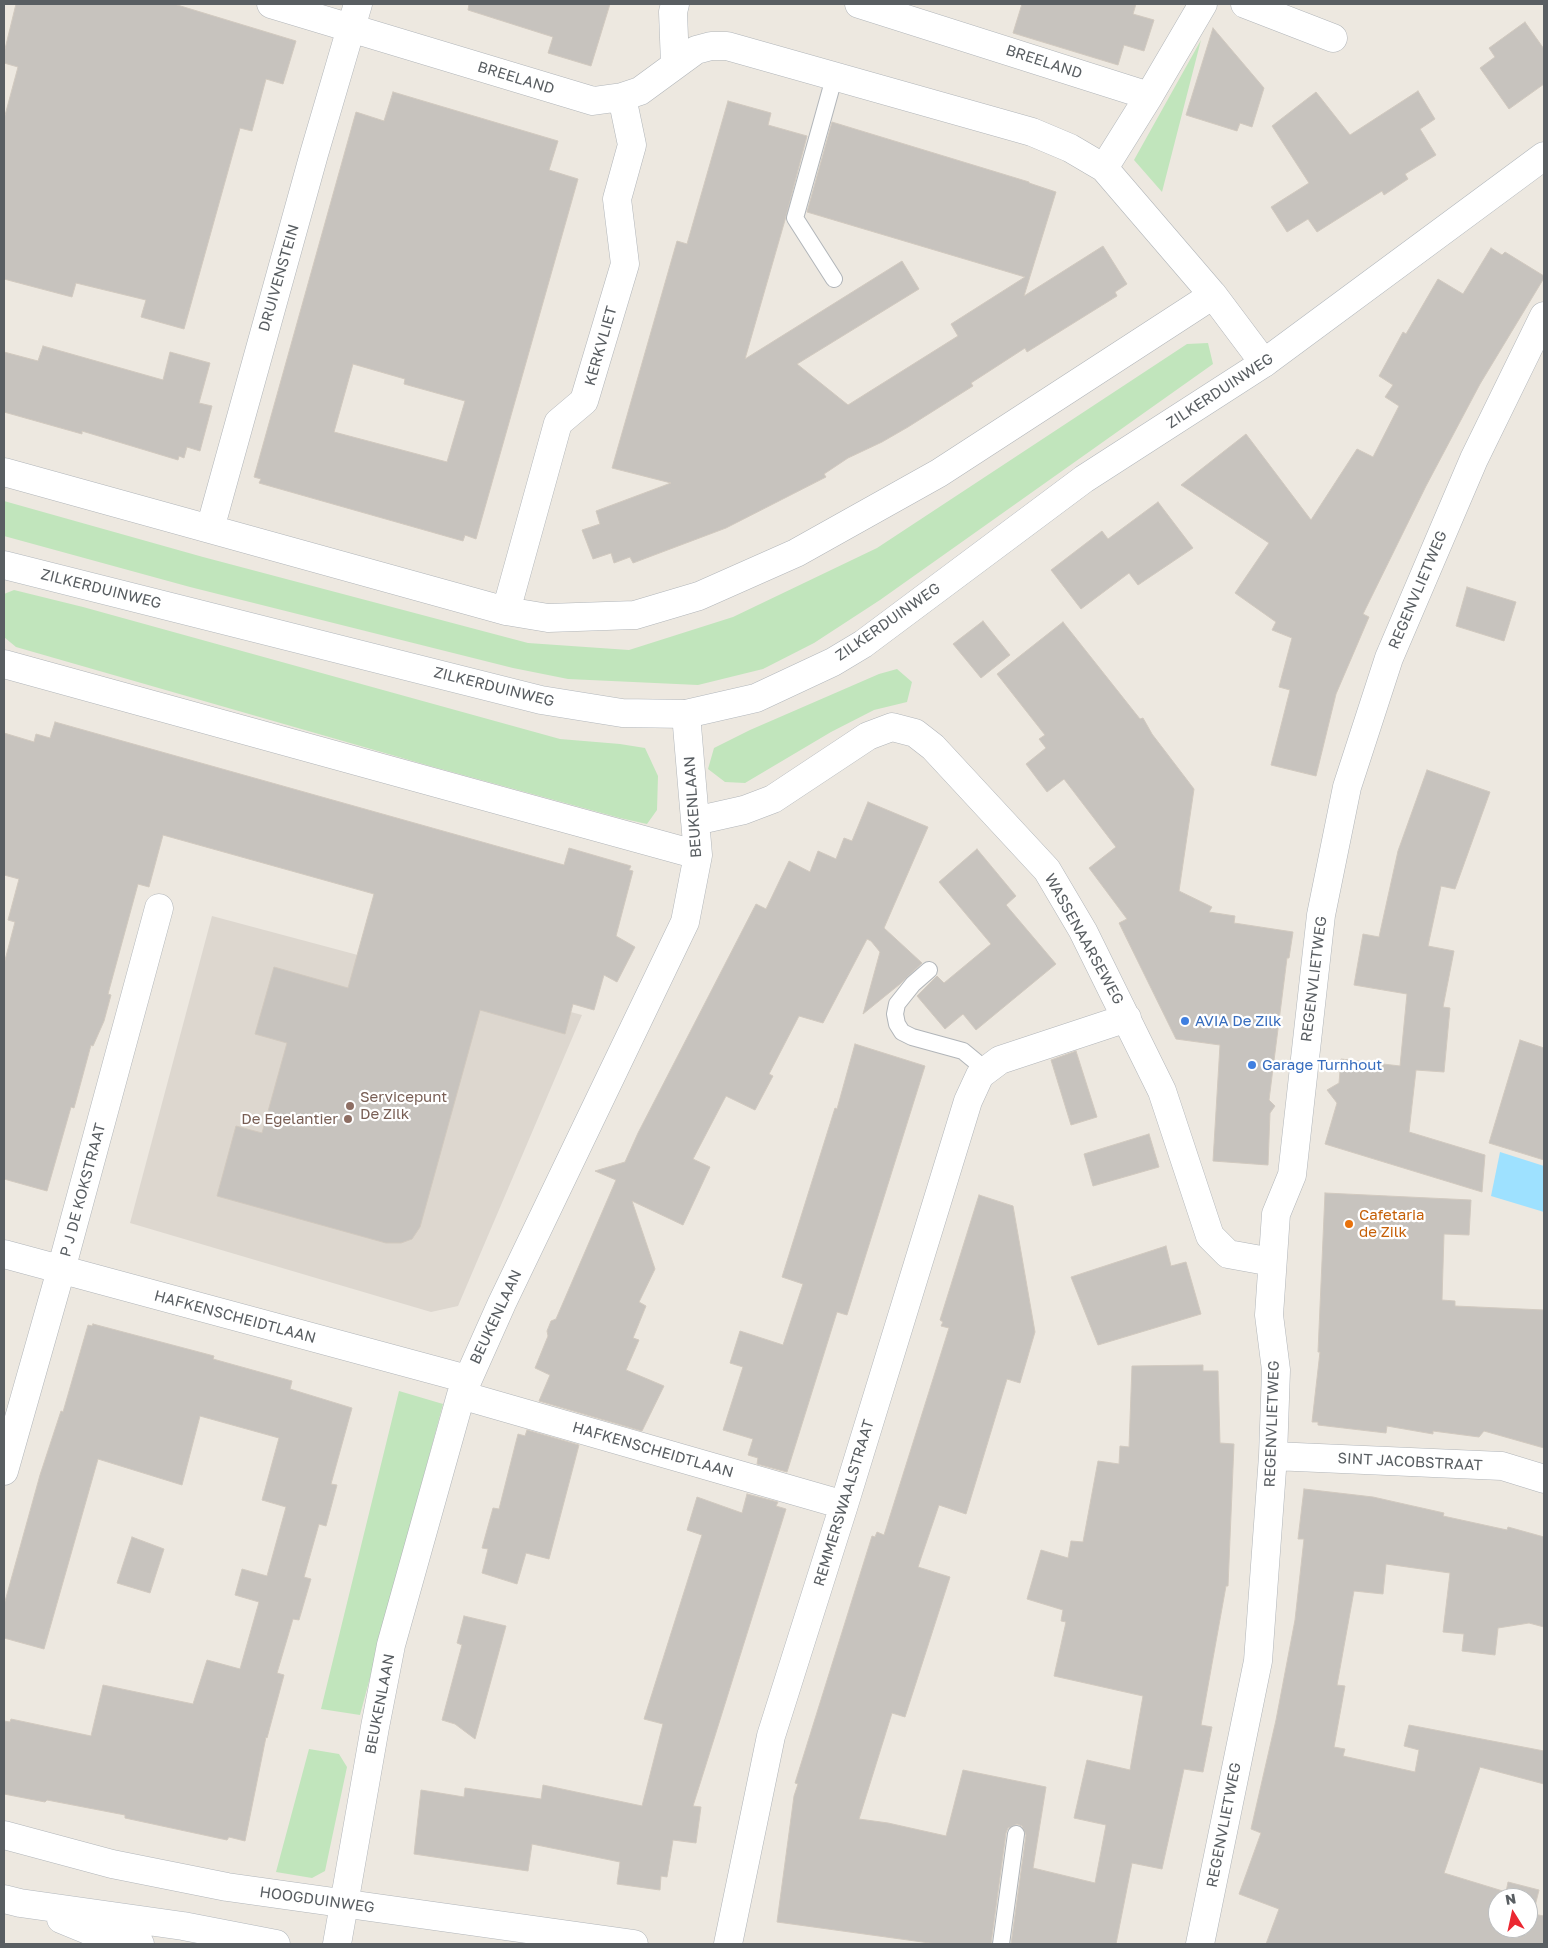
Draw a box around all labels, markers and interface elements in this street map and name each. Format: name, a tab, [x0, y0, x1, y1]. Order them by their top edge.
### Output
street label: BREELAND	[1003, 41, 1085, 83]
street label: BREELAND	[475, 58, 557, 98]
street label: DRUIVENSTEIN	[255, 222, 303, 334]
street label: KERKVLIET	[581, 304, 621, 388]
street label: ZILKERDUINWEG	[1163, 350, 1277, 432]
street label: REGENVLIETWEG	[1385, 528, 1451, 652]
street label: ZILKERDUINWEG	[39, 565, 163, 613]
street label: ZILKERDUINWEG	[832, 579, 944, 665]
street label: ZILKERDUINWEG	[432, 663, 556, 711]
street label: BEUKENLAAN	[680, 756, 706, 858]
street label: WASSENAARSEWEG	[1041, 871, 1127, 1007]
street label: REGENVLIETWEG	[1297, 915, 1331, 1043]
place label: AVIA De Zilk	[1195, 1012, 1282, 1030]
marker: AVIA De Zilk	[1179, 1015, 1191, 1027]
place label: Garage Turnhout	[1262, 1056, 1382, 1074]
marker: Garage Turnhout	[1246, 1059, 1258, 1071]
place label: Servicepunt De Zilk	[360, 1088, 447, 1123]
marker: Servicepunt De Zilk	[344, 1100, 356, 1112]
place label: De Egelantier	[241, 1110, 338, 1128]
marker: De Egelantier	[342, 1113, 354, 1125]
street label: P J DE KOKSTRAAT	[56, 1121, 110, 1259]
place label: Cafetaria de Zilk	[1359, 1206, 1425, 1241]
marker: Cafetaria de Zilk	[1343, 1218, 1355, 1230]
street label: BEUKENLAAN	[466, 1267, 526, 1367]
street label: HAFKENSCHEIDTLAAN	[152, 1287, 318, 1347]
street label: REGENVLIETWEG	[1261, 1360, 1283, 1488]
street label: REMMERSWAALSTRAAT	[810, 1417, 878, 1589]
street label: HAFKENSCHEIDTLAAN	[570, 1418, 736, 1482]
street label: SINT JACOBSTRAAT	[1337, 1449, 1483, 1475]
street label: BEUKENLAAN	[361, 1652, 399, 1756]
street label: REGENVLIETWEG	[1203, 1761, 1245, 1889]
street label: HOOGDUINWEG	[258, 1883, 376, 1917]
north arrow	[1488, 1888, 1538, 1938]
text: N	[1504, 1889, 1517, 1908]

